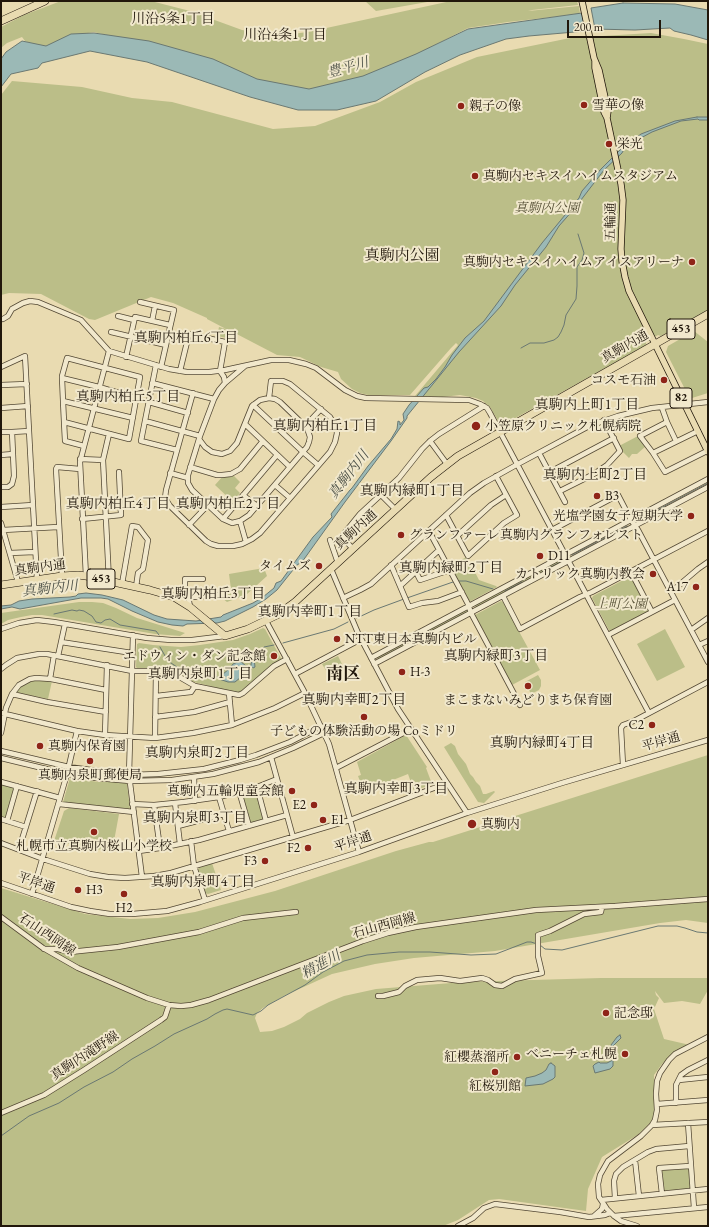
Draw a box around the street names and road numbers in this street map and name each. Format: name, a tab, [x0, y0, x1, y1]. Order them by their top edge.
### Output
street label: 五輪通	[603, 202, 619, 242]
road number: 453	[667, 319, 695, 339]
street label: 真駒内通	[599, 327, 651, 367]
road number: 82	[670, 388, 692, 408]
street label: 真駒内通	[331, 507, 381, 553]
street label: 真駒内通	[13, 557, 67, 579]
road number: 453	[87, 569, 115, 589]
street label: 平岸通	[640, 729, 682, 755]
street label: 平岸通	[332, 829, 374, 855]
street label: 平岸通	[15, 869, 57, 897]
street label: 石山西岡線	[16, 910, 78, 960]
street label: 石山西岡線	[351, 910, 417, 942]
street label: 真駒内滝野線	[48, 1028, 122, 1084]

